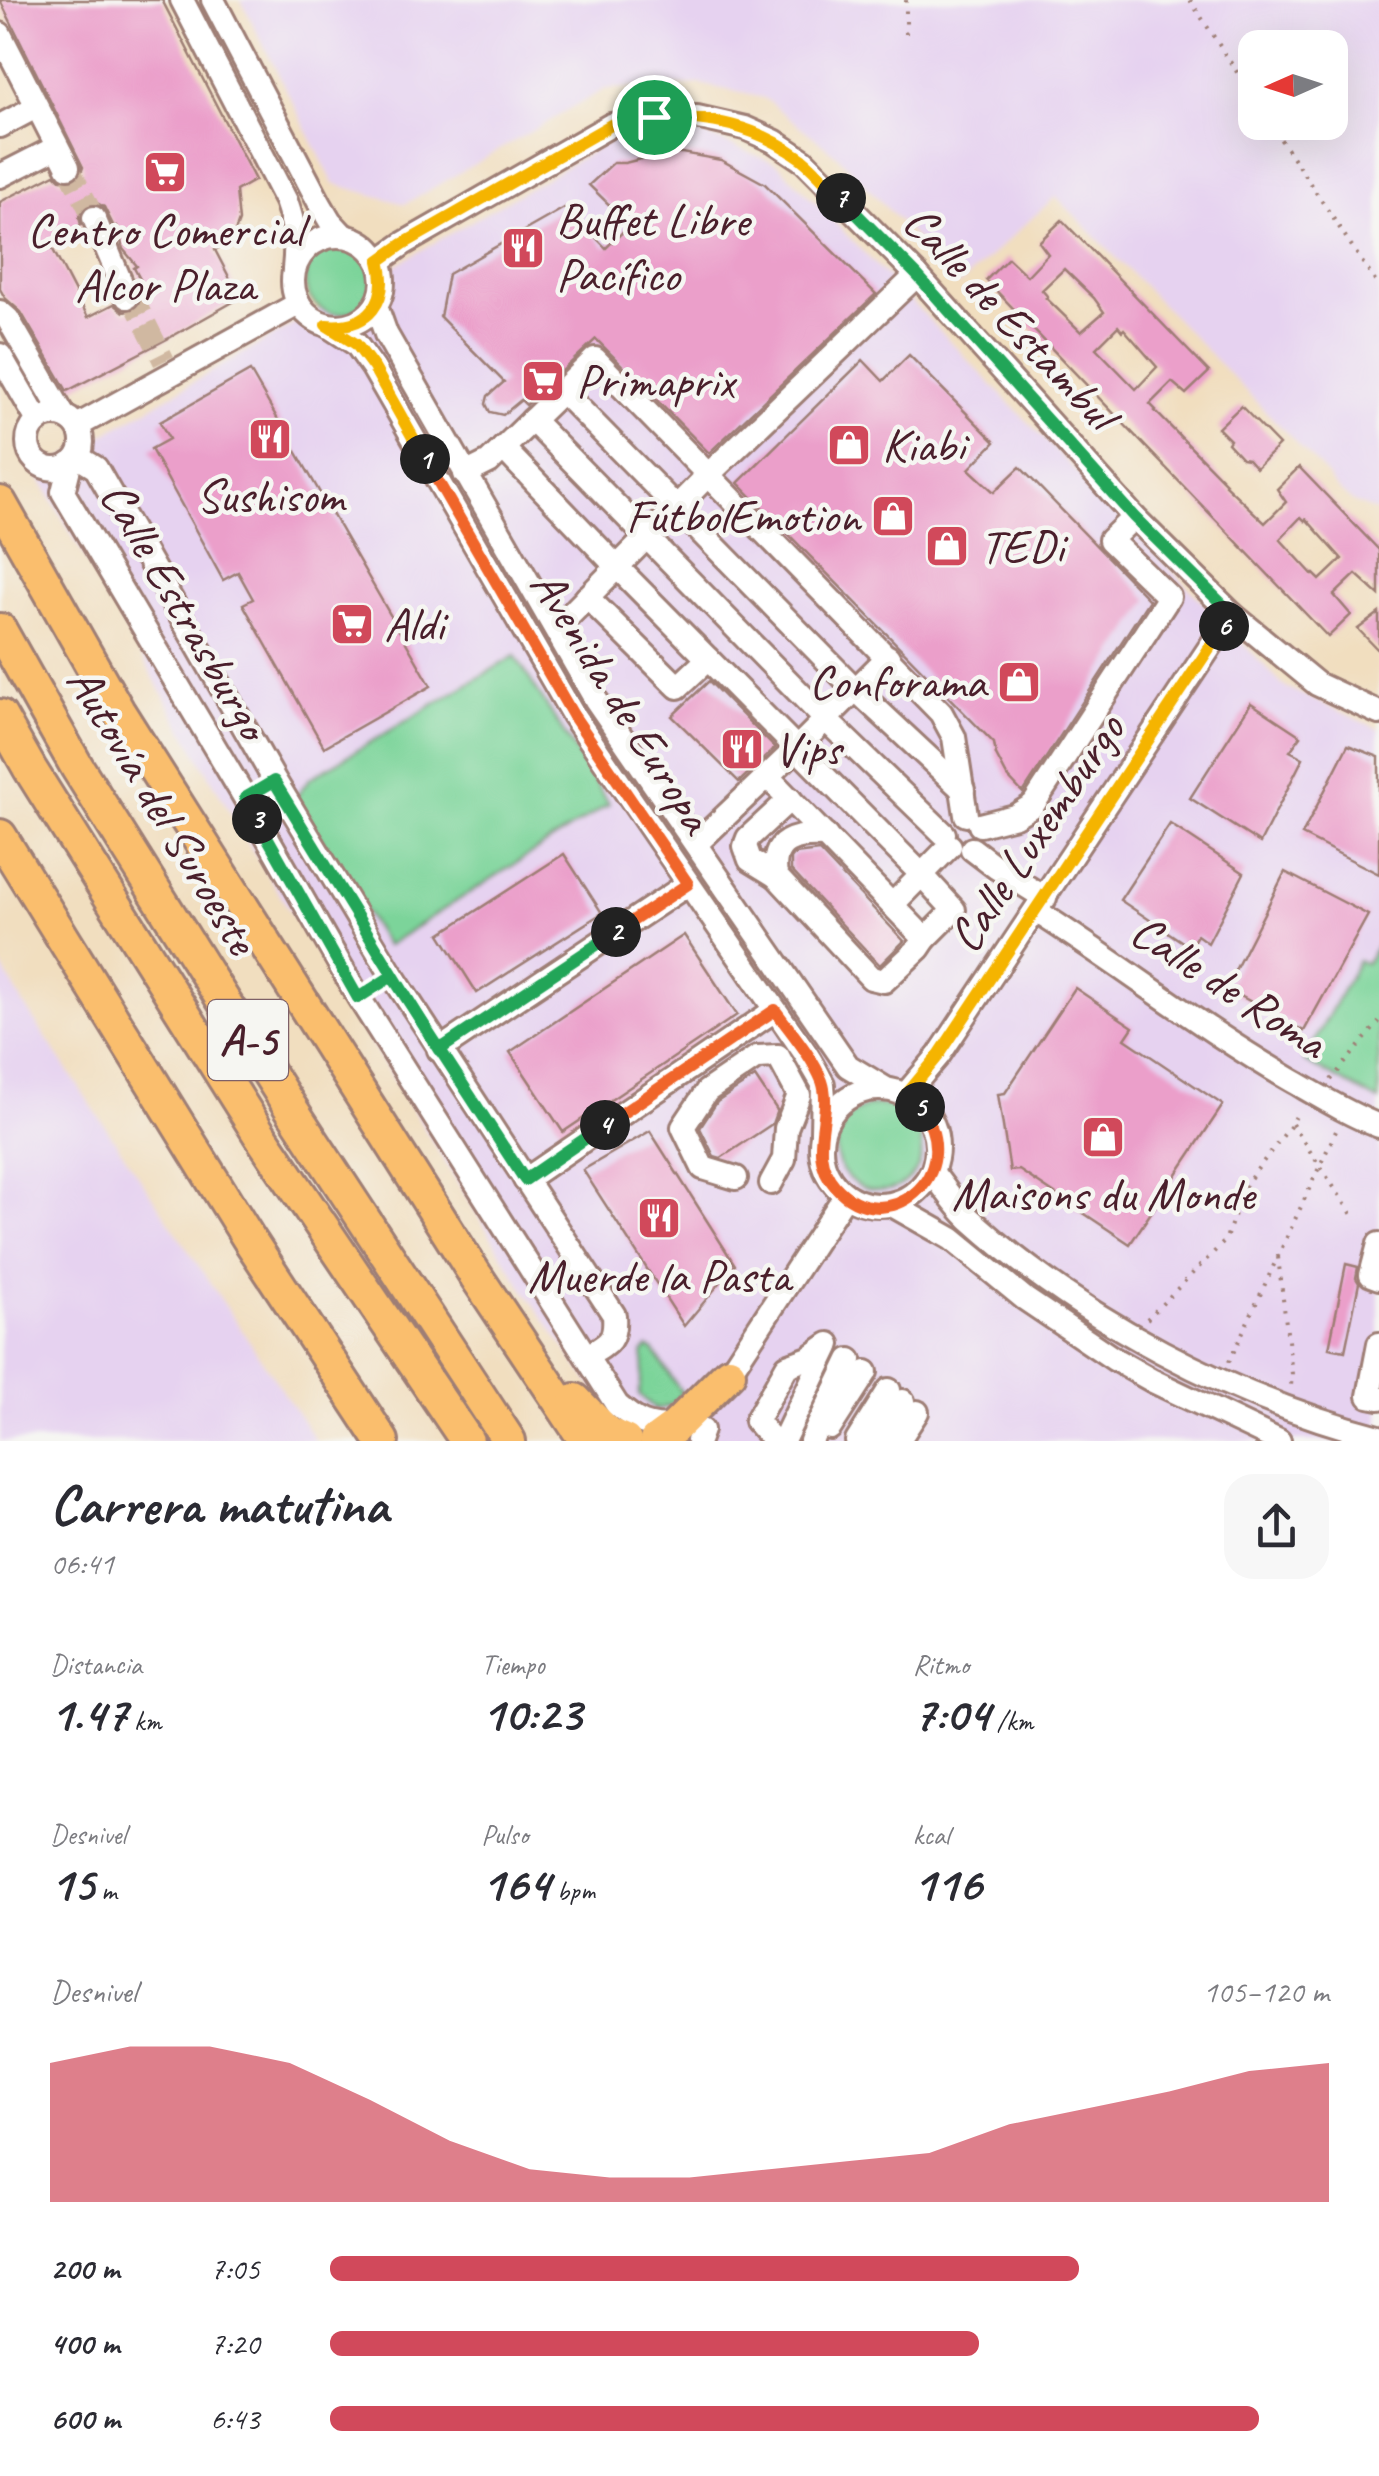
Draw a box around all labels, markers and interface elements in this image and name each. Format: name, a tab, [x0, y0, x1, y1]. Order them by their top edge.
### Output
north arrow	[1238, 30, 1348, 140]
map controls	[1238, 30, 1348, 140]
pin	[612, 75, 697, 160]
icon: arrive	[627, 90, 682, 145]
supermarket icon: Centro Comercial Alcor Plaza	[142, 149, 188, 195]
pin: 7	[816, 173, 866, 223]
text: 7	[835, 180, 847, 215]
place label: Buffet Libre Pacífico	[556, 190, 752, 305]
street label: Calle de Estambul	[891, 192, 1135, 448]
place label: Centro Comercial Alcor Plaza	[27, 200, 311, 315]
restaurant icon: Buffet Libre Pacífico	[500, 225, 546, 271]
place label: Primaprix	[576, 351, 738, 411]
supermarket icon: Primaprix	[520, 358, 566, 404]
place label: Kiabi	[882, 415, 970, 475]
restaurant icon: Sushisom	[247, 416, 293, 462]
shop icon: Kiabi	[826, 422, 872, 468]
pin: 1	[400, 434, 450, 484]
text: 1	[419, 441, 431, 476]
place label: Sushisom	[196, 466, 348, 526]
street label: Calle Estrasburgo	[87, 471, 285, 754]
place label: FútbolEmotion	[626, 486, 862, 546]
shop icon: FútbolEmotion	[870, 493, 916, 539]
place label: TEDi	[980, 516, 1069, 576]
shop icon: TEDi	[924, 523, 970, 569]
street label: Avenida de Europa	[517, 558, 728, 846]
place label: Aldi	[384, 594, 449, 654]
supermarket icon: Aldi	[329, 601, 375, 647]
pin: 6	[1199, 601, 1249, 651]
text: 6	[1217, 608, 1231, 643]
place label: Conforama	[809, 652, 989, 712]
street label: Autovía del Suroeste	[54, 655, 274, 967]
shop icon: Conforama	[996, 659, 1042, 705]
street label: Calle Luxemburgo	[934, 701, 1139, 963]
place label: Vips	[774, 719, 845, 779]
restaurant icon: Vips	[719, 726, 765, 772]
pin: 3	[232, 794, 282, 844]
text: 3	[251, 801, 263, 836]
street label: Calle de Roma	[1120, 901, 1341, 1073]
pin: 2	[591, 907, 641, 957]
text: 2	[610, 914, 622, 949]
road number: A-5	[208, 1000, 288, 1080]
pin: 5	[895, 1082, 945, 1132]
text: 5	[914, 1089, 926, 1124]
pin: 4	[580, 1100, 630, 1150]
text: 4	[599, 1107, 611, 1142]
shop icon: Maisons du Monde	[1080, 1114, 1126, 1160]
place label: Maisons du Monde	[952, 1164, 1258, 1224]
restaurant icon: Muerde la Pasta	[636, 1195, 682, 1241]
place label: Muerde la Pasta	[528, 1246, 795, 1306]
text: Carrera matutina	[50, 1470, 388, 1540]
button: share	[1224, 1474, 1329, 1579]
text: 06:41	[50, 1543, 114, 1584]
text: Distancia	[50, 1647, 142, 1682]
text: Tiempo	[481, 1647, 545, 1682]
text: Ritmo	[913, 1647, 969, 1682]
text: 1.47	[50, 1682, 127, 1745]
text: 10:23	[481, 1682, 581, 1745]
text: 7:04	[913, 1682, 990, 1745]
text: km	[127, 1703, 161, 1738]
text: /km	[990, 1703, 1033, 1738]
text: Desnivel	[50, 1817, 126, 1852]
text: Pulso	[481, 1817, 528, 1852]
text: kcal	[913, 1817, 950, 1852]
text: 15	[50, 1852, 94, 1915]
text: 164	[481, 1852, 550, 1915]
text: 116	[913, 1852, 981, 1915]
text: m	[94, 1873, 117, 1908]
text: bpm	[550, 1873, 595, 1908]
text: Desnivel	[50, 1971, 137, 2012]
text: 105–120 m	[1203, 1971, 1329, 2012]
text: 200 m	[50, 2248, 119, 2289]
text: 7:05	[210, 2248, 260, 2289]
text: 400 m	[50, 2323, 119, 2364]
text: 7:20	[210, 2323, 260, 2364]
text: 600 m	[50, 2398, 120, 2439]
text: 6:43	[210, 2398, 260, 2439]

